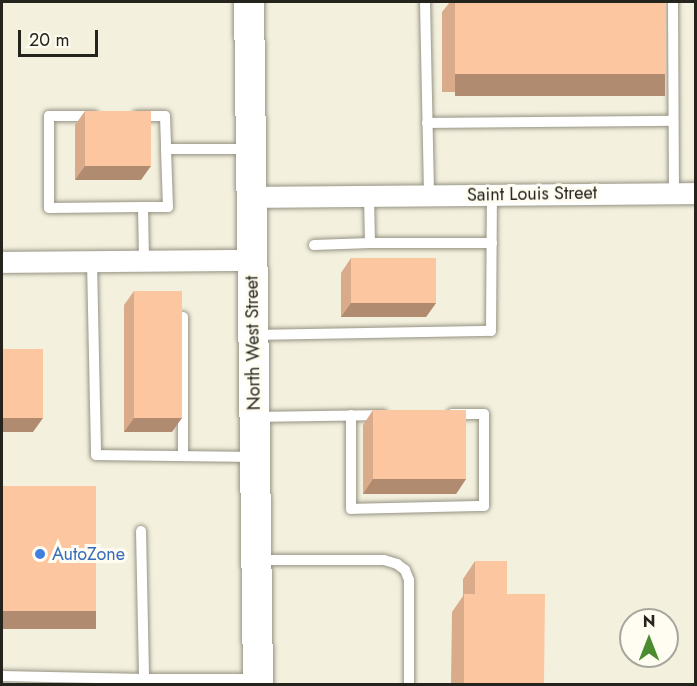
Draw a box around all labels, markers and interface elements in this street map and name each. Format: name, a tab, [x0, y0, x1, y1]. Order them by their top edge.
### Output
scale bar	[21, 18, 100, 56]
text: 20 m	[29, 27, 69, 53]
street label: Saint Louis Street	[467, 182, 597, 206]
street label: North West Street	[241, 275, 265, 411]
place label: AutoZone	[52, 543, 125, 565]
marker: AutoZone	[33, 547, 47, 561]
north arrow	[619, 608, 679, 668]
text: N	[643, 610, 655, 633]

